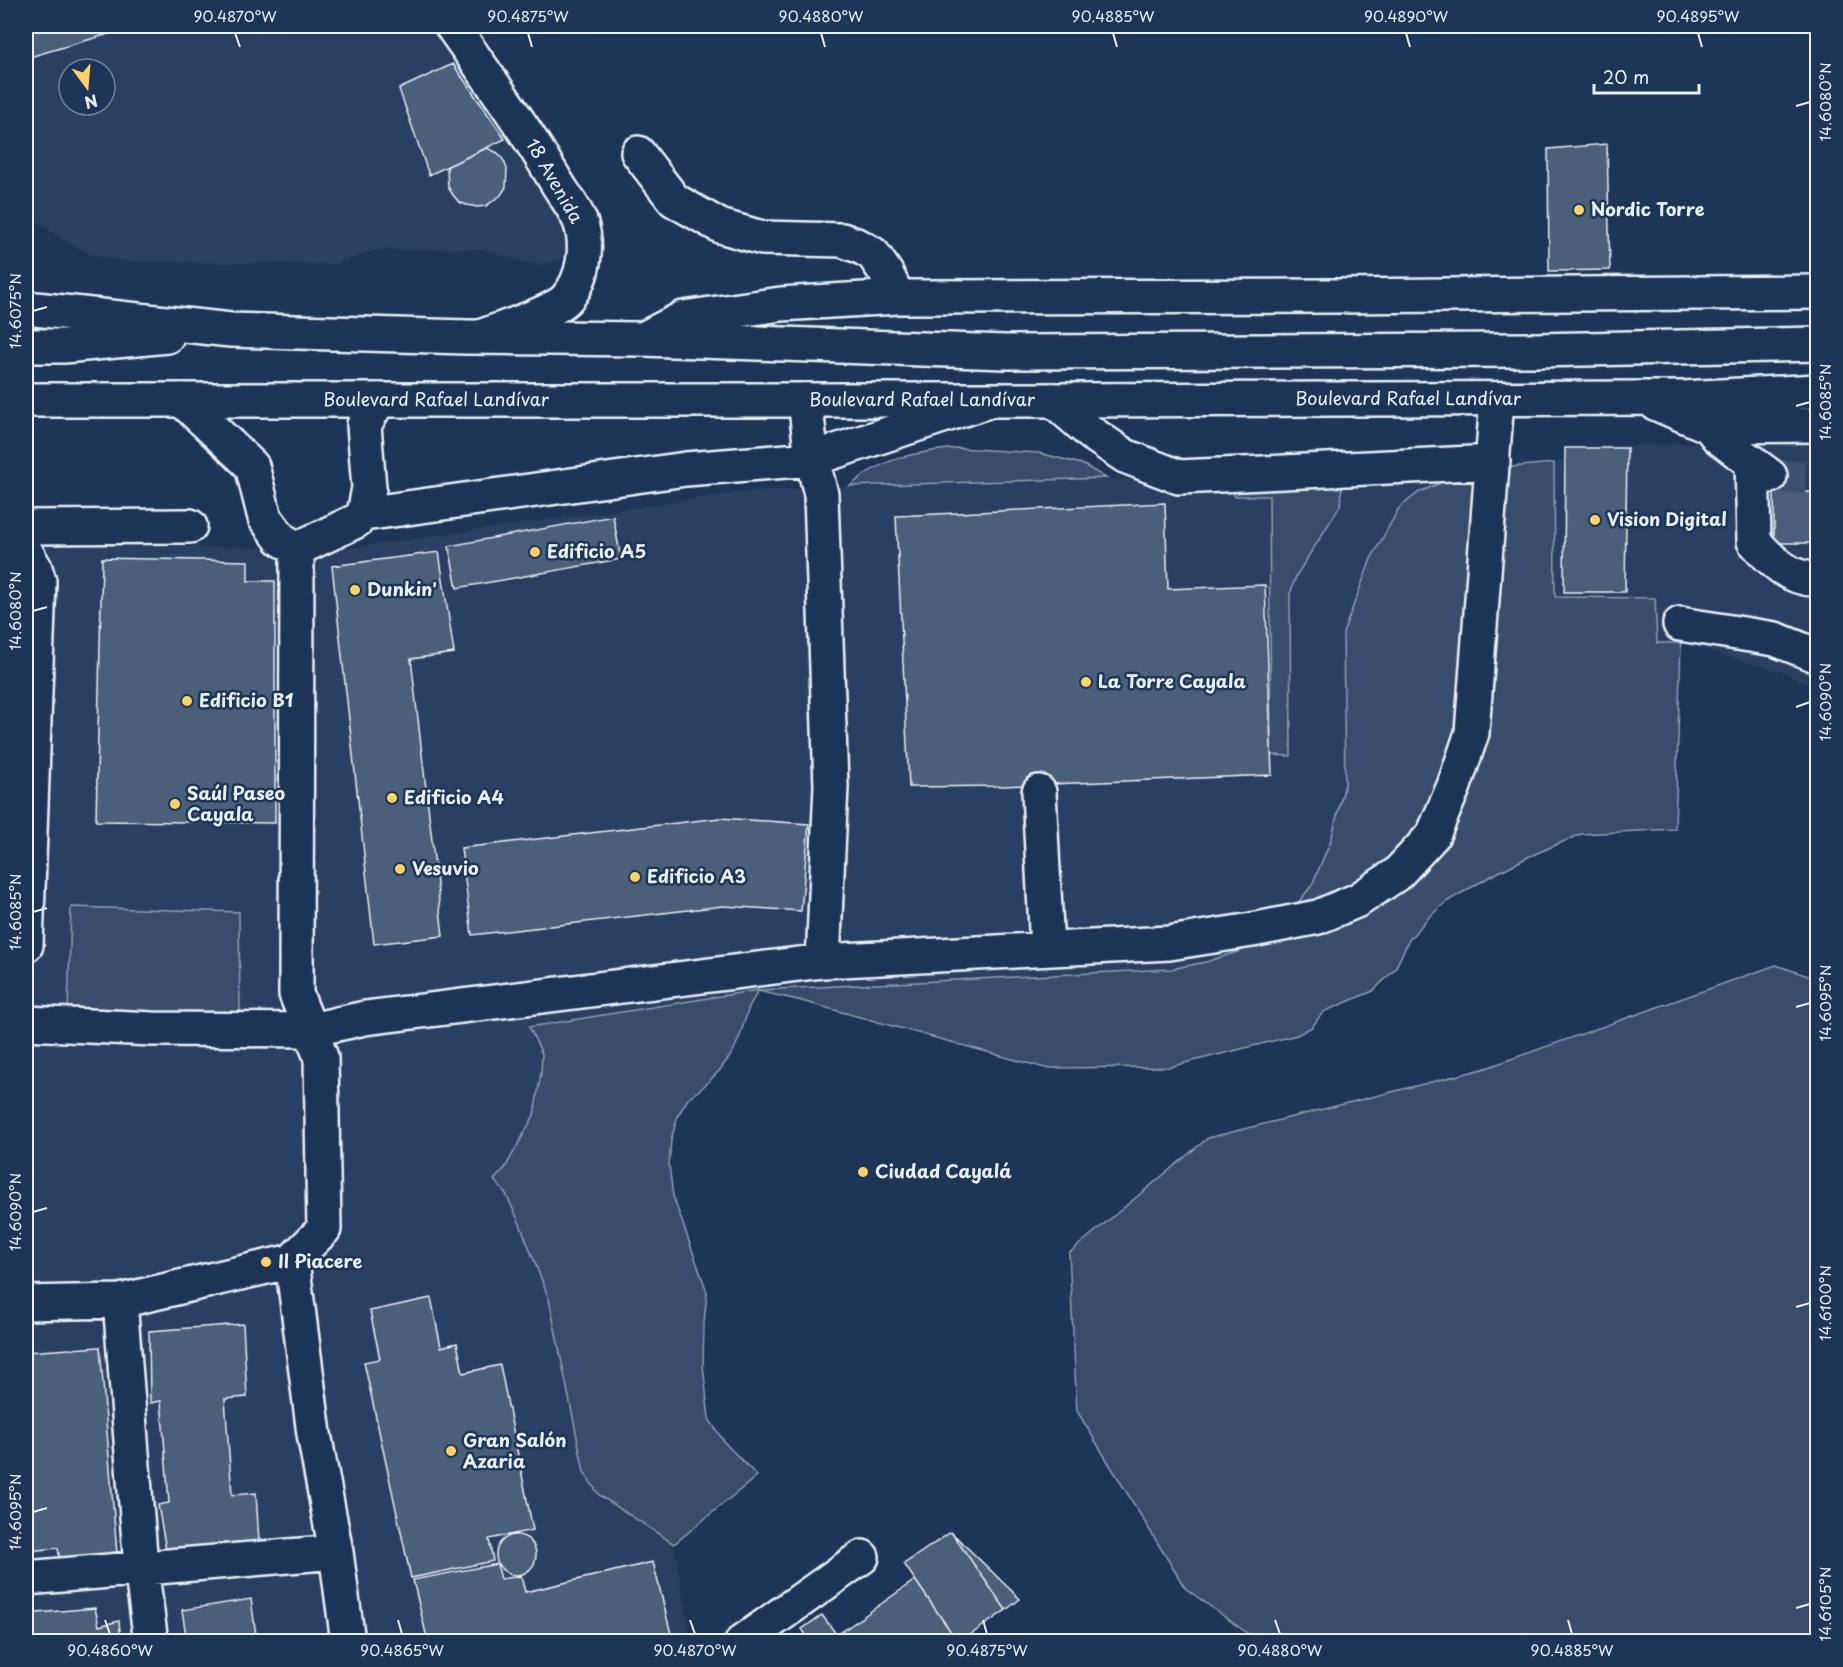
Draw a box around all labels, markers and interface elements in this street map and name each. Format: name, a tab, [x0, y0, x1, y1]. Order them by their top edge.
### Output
text: 90.4870°W	[193, 4, 277, 27]
text: 90.4875°W	[487, 4, 569, 27]
text: 90.4880°W	[779, 4, 864, 27]
text: 90.4885°W	[1072, 4, 1155, 27]
text: 90.4890°W	[1364, 4, 1449, 27]
text: 90.4895°W	[1657, 4, 1740, 27]
north arrow	[57, 57, 117, 117]
scale bar	[1594, 57, 1699, 95]
text: 14.6080°N	[1813, 62, 1836, 142]
text: 20 m	[1603, 63, 1649, 90]
text: N	[82, 89, 101, 116]
street label: 18 Avenida	[520, 133, 591, 228]
place label: Nordic Torre	[1591, 195, 1705, 222]
marker: Nordic Torre	[1572, 203, 1586, 217]
text: 14.6075°N	[3, 273, 26, 349]
text: 14.6085°N	[1813, 363, 1836, 441]
street label: Boulevard Rafael Landívar	[1295, 384, 1522, 411]
street label: Boulevard Rafael Landívar	[323, 385, 550, 412]
street label: Boulevard Rafael Landívar	[809, 385, 1036, 412]
place label: Vision Digital	[1607, 505, 1727, 532]
marker: Vision Digital	[1588, 513, 1602, 527]
place label: Edificio A5	[547, 537, 646, 564]
marker: Edificio A5	[528, 545, 542, 559]
text: 14.6080°N	[3, 571, 26, 651]
place label: Dunkin'	[367, 575, 437, 602]
marker: Dunkin'	[348, 583, 362, 597]
text: 14.6090°N	[1813, 663, 1836, 741]
place label: La Torre Cayala	[1098, 667, 1246, 694]
marker: La Torre Cayala	[1079, 675, 1093, 689]
place label: Edificio B1	[199, 686, 294, 713]
marker: Edificio B1	[180, 694, 194, 708]
place label: Saúl Paseo Cayala	[187, 779, 286, 827]
place label: Edificio A4	[404, 783, 504, 810]
marker: Edificio A4	[385, 791, 399, 805]
marker: Saúl Paseo Cayala	[168, 797, 182, 811]
place label: Vesuvio	[412, 854, 479, 881]
marker: Vesuvio	[393, 862, 407, 876]
place label: Edificio A3	[647, 862, 746, 889]
marker: Edificio A3	[628, 870, 642, 884]
text: 14.6085°N	[3, 873, 26, 951]
text: 14.6095°N	[1813, 964, 1836, 1042]
place label: Ciudad Cayalá	[875, 1157, 1012, 1184]
marker: Ciudad Cayalá	[856, 1165, 870, 1179]
text: 14.6090°N	[3, 1173, 26, 1251]
place label: Il Piacere	[278, 1247, 363, 1274]
marker: Il Piacere	[259, 1255, 273, 1269]
text: 14.6100°N	[1813, 1265, 1836, 1341]
place label: Gran Salón Azaria	[463, 1426, 566, 1474]
marker: Gran Salón Azaria	[444, 1444, 458, 1458]
text: 14.6095°N	[3, 1473, 26, 1551]
text: 14.6105°N	[1813, 1567, 1836, 1641]
text: 90.4860°W	[67, 1638, 153, 1661]
text: 90.4865°W	[360, 1638, 445, 1661]
text: 90.4870°W	[653, 1638, 737, 1661]
text: 90.4875°W	[946, 1638, 1028, 1661]
text: 90.4880°W	[1238, 1638, 1323, 1661]
text: 90.4885°W	[1531, 1638, 1614, 1661]

